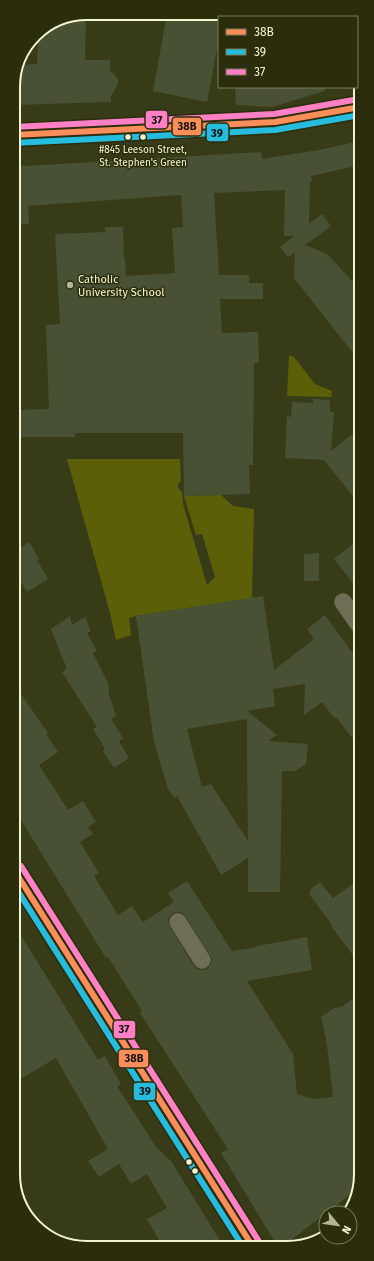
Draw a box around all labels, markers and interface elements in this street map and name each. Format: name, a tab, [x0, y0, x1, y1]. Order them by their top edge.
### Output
legend	[218, 16, 358, 88]
text: 38B	[254, 25, 274, 39]
text: 39	[254, 45, 266, 59]
text: 37	[254, 65, 265, 79]
line badge: 37	[145, 110, 168, 129]
text: 37	[151, 114, 162, 127]
line badge: 38B	[172, 117, 202, 136]
text: 38B	[177, 120, 197, 133]
line badge: 39	[206, 123, 229, 142]
text: 39	[210, 127, 223, 140]
unlabelled marker	[123, 132, 133, 142]
marker: #845 Leeson Street, St. Stephen's Green	[138, 132, 148, 142]
place label: #845 Leeson Street, St. Stephen's Green	[99, 144, 187, 169]
place label: Catholic University School	[78, 273, 165, 299]
marker: Catholic University School	[65, 280, 75, 290]
line badge: 37	[113, 1020, 136, 1039]
text: 37	[118, 1023, 129, 1036]
line badge: 38B	[118, 1049, 149, 1068]
text: 38B	[124, 1052, 144, 1065]
line badge: 39	[133, 1082, 156, 1101]
text: 39	[138, 1085, 151, 1098]
unlabelled marker	[184, 1157, 194, 1167]
unlabelled marker	[190, 1166, 200, 1176]
north arrow	[318, 1205, 358, 1245]
text: N	[339, 1223, 354, 1236]

